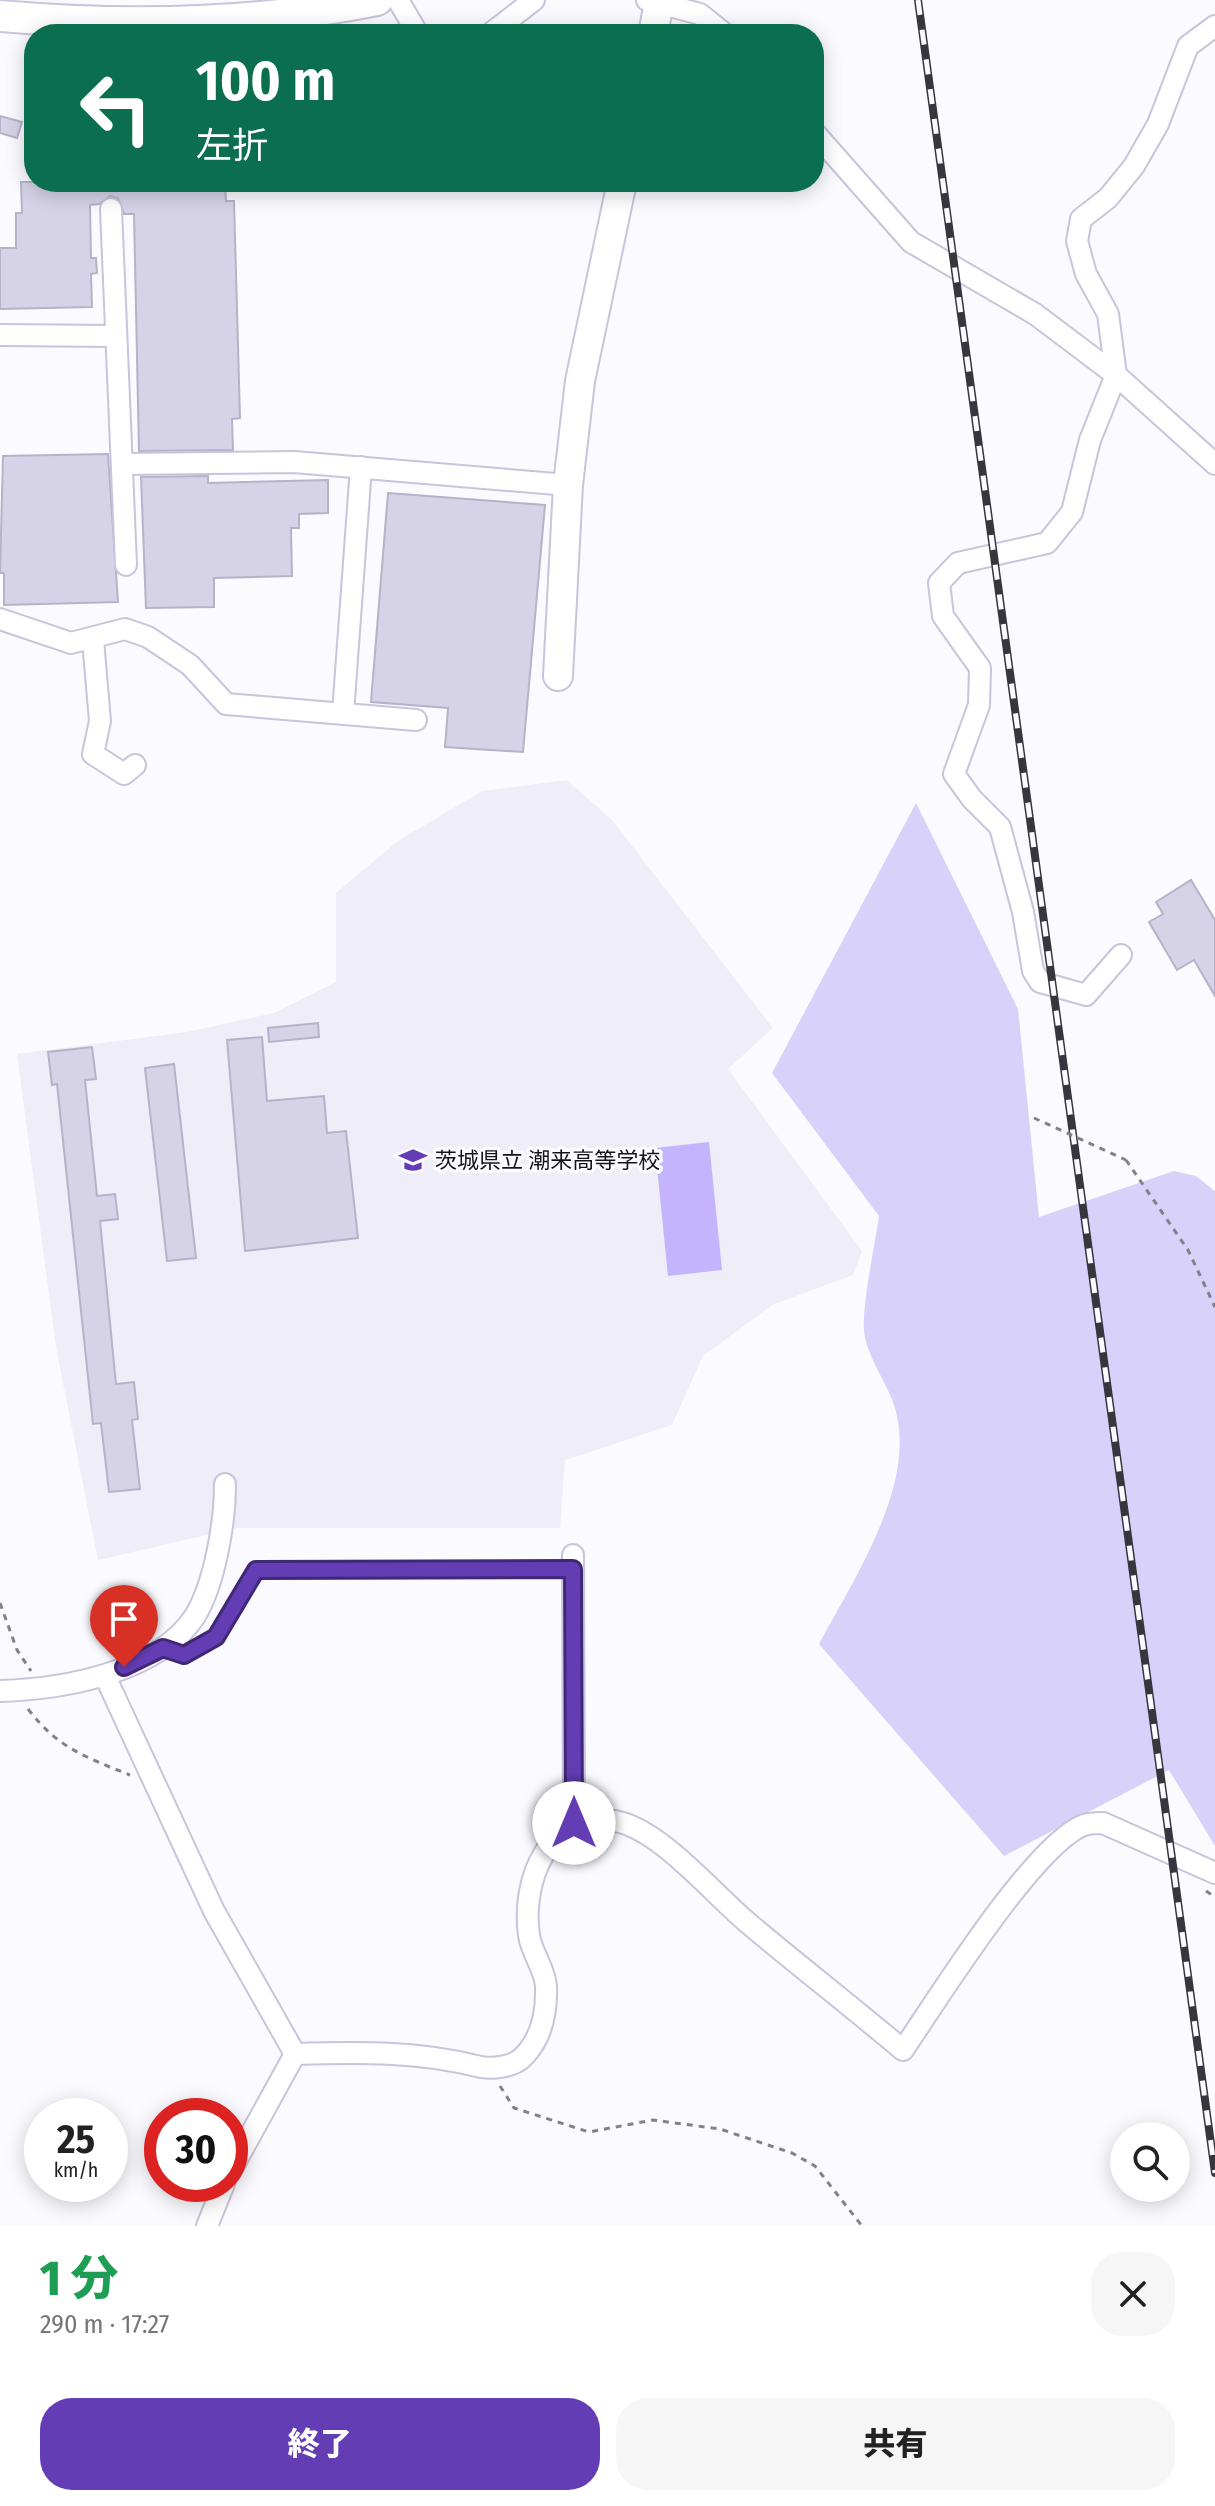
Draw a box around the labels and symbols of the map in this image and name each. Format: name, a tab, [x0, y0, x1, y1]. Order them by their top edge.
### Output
school or university icon: 茨城県立 潮来高等学校	[398, 1145, 428, 1175]
place label: 茨城県立 潮来高等学校	[435, 1147, 660, 1174]
pin	[90, 1585, 158, 1667]
position arrow	[532, 1781, 616, 1865]
speed limit sign: 30	[144, 2098, 248, 2202]

